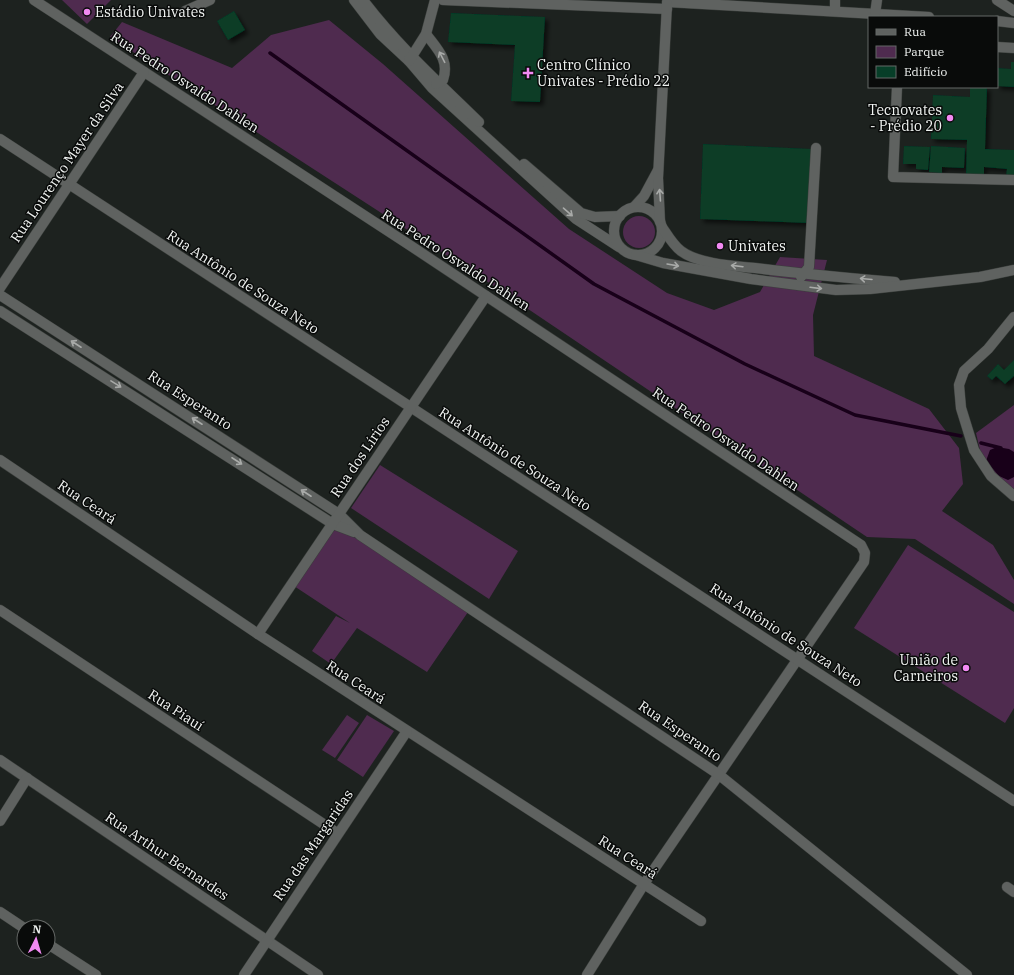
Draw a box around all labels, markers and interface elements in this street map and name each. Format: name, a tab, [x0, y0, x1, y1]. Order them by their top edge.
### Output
place label: Estádio Univates	[95, 3, 205, 21]
marker: Estádio Univates	[82, 7, 92, 17]
legend	[868, 16, 998, 88]
text: Rua	[904, 24, 926, 39]
street label: Rua Pedro Osvaldo Dahlen	[107, 27, 263, 137]
text: Parque	[904, 44, 944, 59]
one-way arrow	[438, 51, 446, 63]
place label: Centro Clínico Univates - Prédio 22	[537, 56, 670, 90]
text: Edifício	[904, 64, 948, 79]
marker: Centro Clínico Univates - Prédio 22	[522, 67, 534, 79]
street label: Rua Lourenço Mayer da Silva	[6, 78, 128, 246]
place label: Tecnovates - Prédio 20	[868, 101, 942, 135]
marker: Tecnovates - Prédio 20	[945, 113, 955, 123]
one-way arrow	[656, 189, 663, 202]
street label: Rua Pedro Osvaldo Dahlen	[378, 205, 534, 315]
one-way arrow	[563, 208, 573, 217]
street label: Rua Antônio de Souza Neto	[163, 226, 323, 338]
place label: Univates	[728, 237, 786, 255]
marker: Univates	[715, 241, 725, 251]
one-way arrow	[666, 262, 679, 270]
one-way arrow	[731, 262, 744, 270]
one-way arrow	[860, 276, 873, 283]
one-way arrow	[809, 284, 822, 292]
one-way arrow	[71, 340, 82, 348]
street label: Rua Esperanto	[145, 366, 235, 434]
one-way arrow	[110, 381, 122, 389]
street label: Rua Pedro Osvaldo Dahlen	[649, 383, 803, 495]
street label: Rua Antônio de Souza Neto	[435, 403, 595, 515]
street label: Rua dos Lírios	[326, 413, 394, 501]
one-way arrow	[191, 417, 203, 425]
one-way arrow	[232, 457, 243, 466]
street label: Rua Ceará	[54, 476, 120, 528]
one-way arrow	[300, 488, 312, 496]
street label: Rua Antônio de Souza Neto	[706, 579, 866, 691]
place label: União de Carneiros	[893, 651, 958, 685]
street label: Rua Ceará	[323, 656, 389, 708]
marker: União de Carneiros	[961, 663, 971, 673]
street label: Rua Piauí	[145, 685, 207, 735]
street label: Rua Esperanto	[635, 697, 725, 766]
street label: Rua das Margaridas	[269, 786, 357, 904]
street label: Rua Arthur Bernardes	[102, 808, 232, 904]
street label: Rua Ceará	[595, 831, 661, 883]
north arrow	[16, 919, 56, 959]
text: N	[32, 922, 42, 936]

